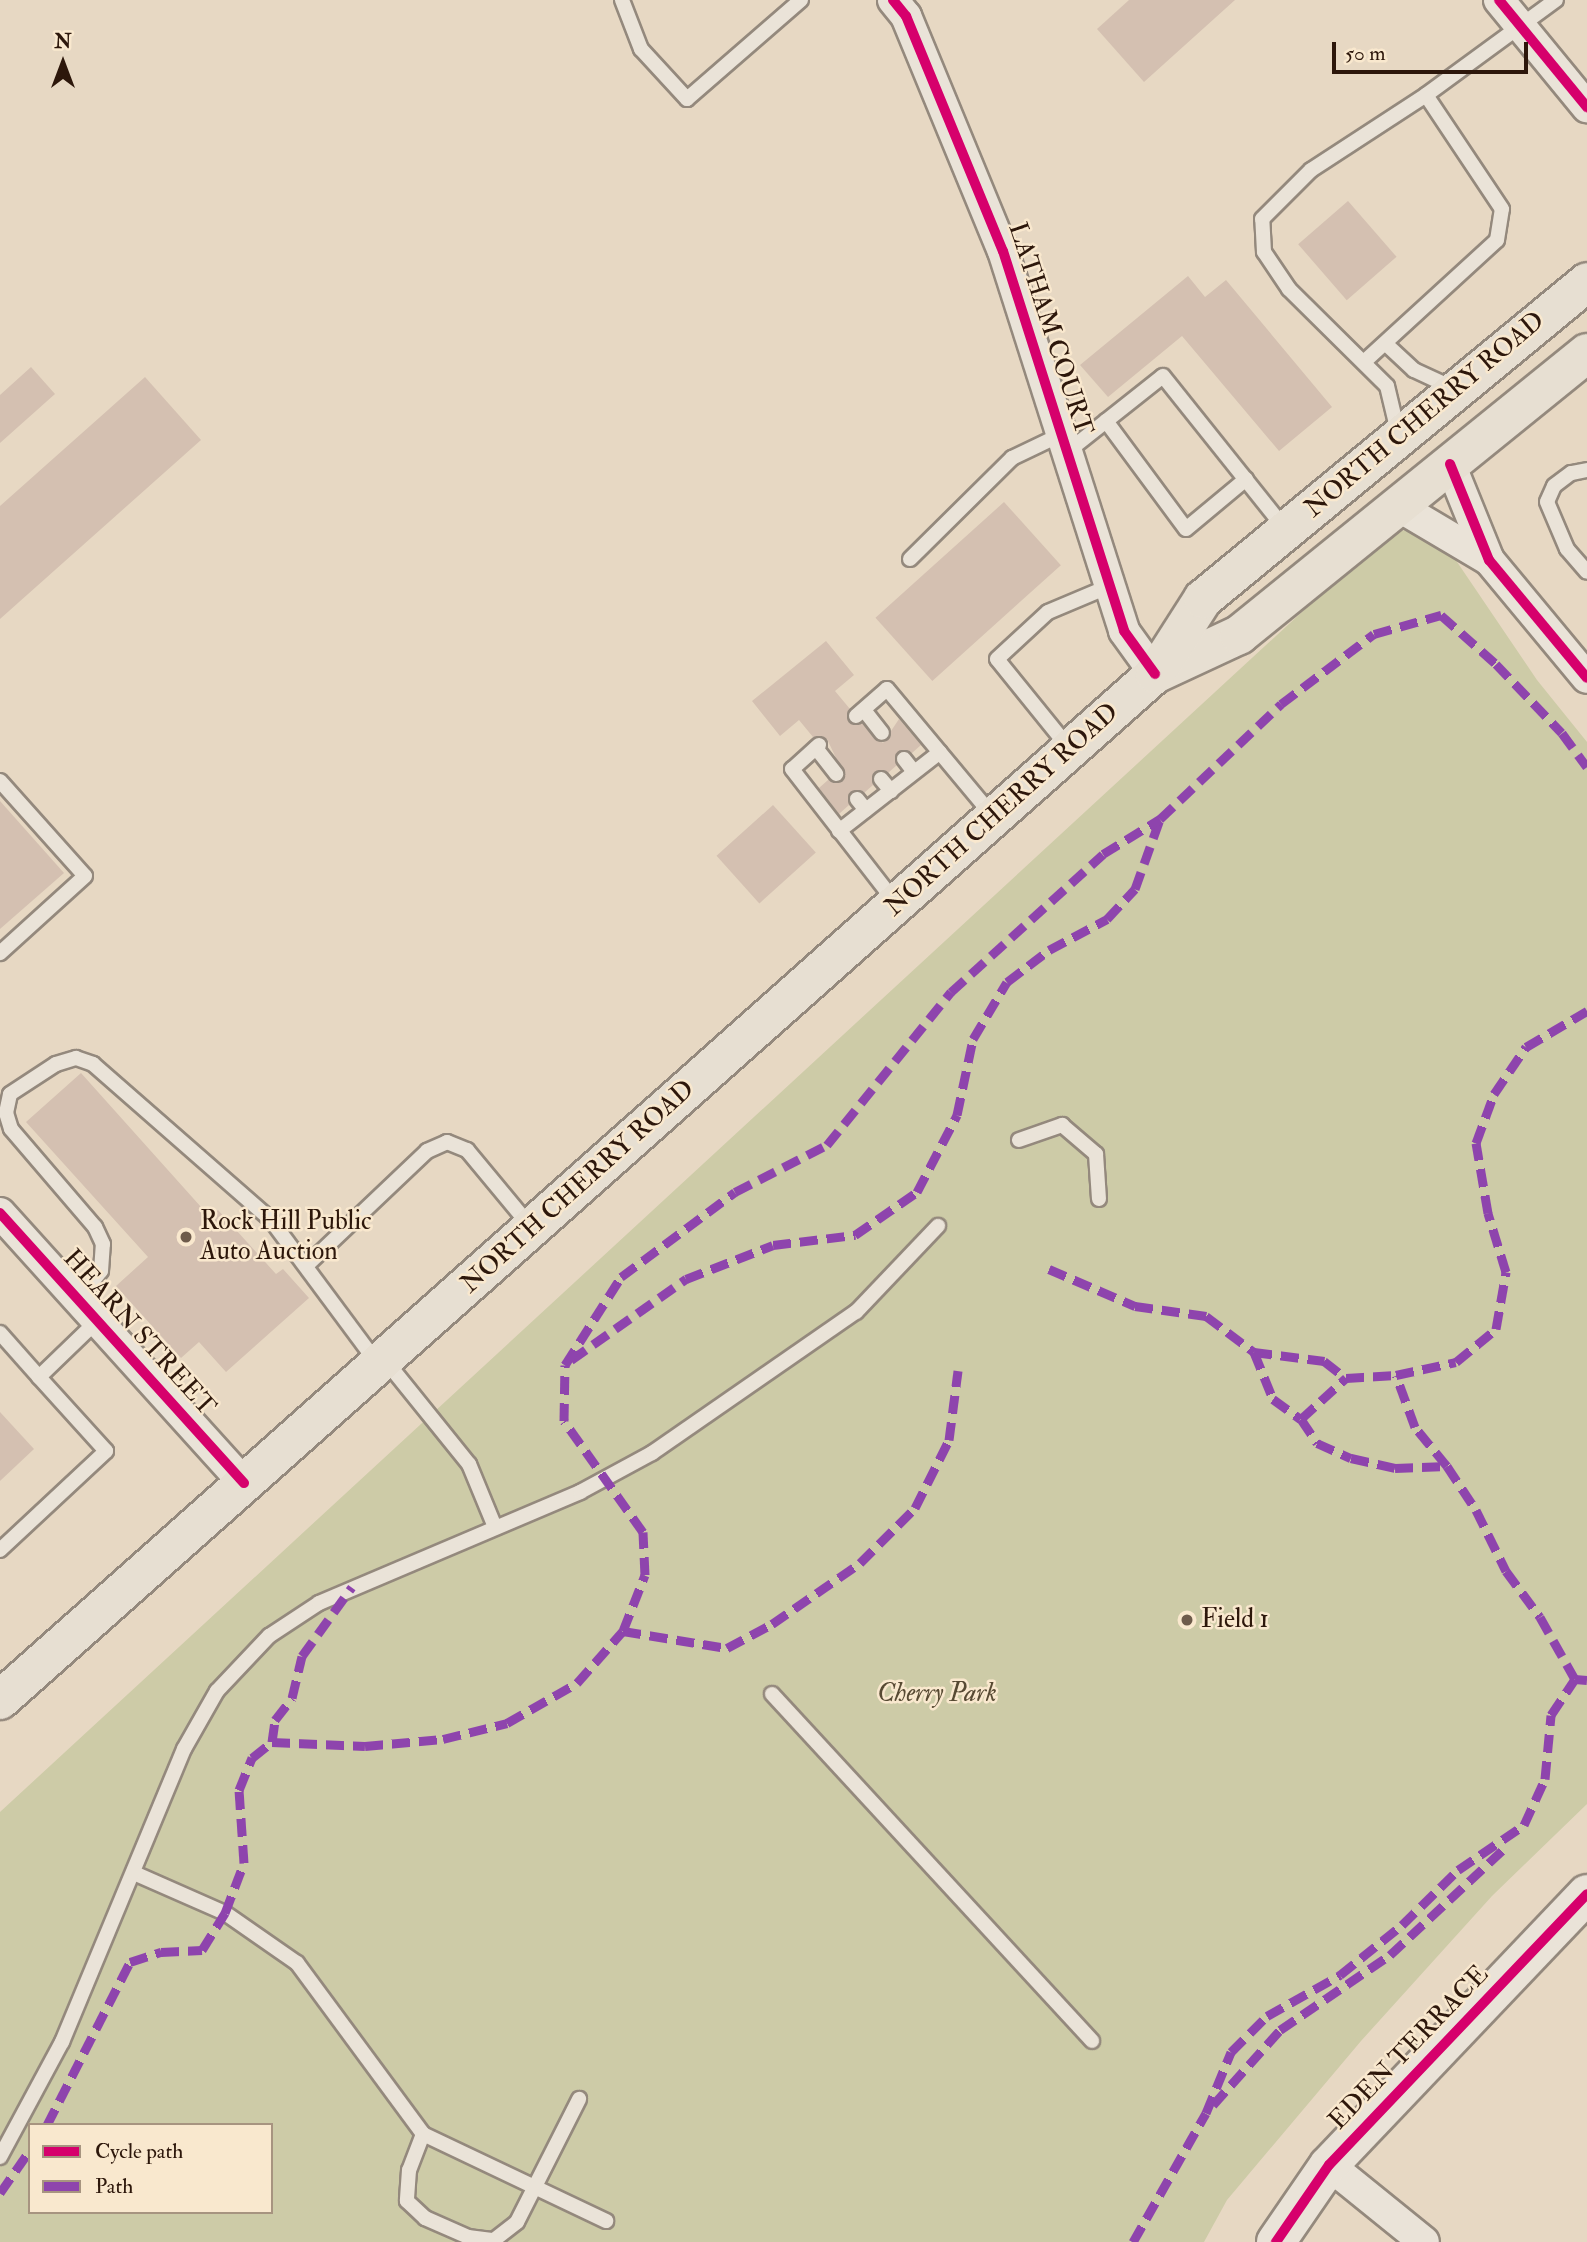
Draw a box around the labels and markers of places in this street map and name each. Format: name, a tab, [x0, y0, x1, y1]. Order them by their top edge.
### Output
place label: Rock Hill Public Auto Auction	[200, 1206, 371, 1268]
marker: Rock Hill Public Auto Auction	[178, 1229, 194, 1245]
place label: Field 1	[1201, 1604, 1269, 1636]
marker: Field 1	[1179, 1612, 1195, 1628]

